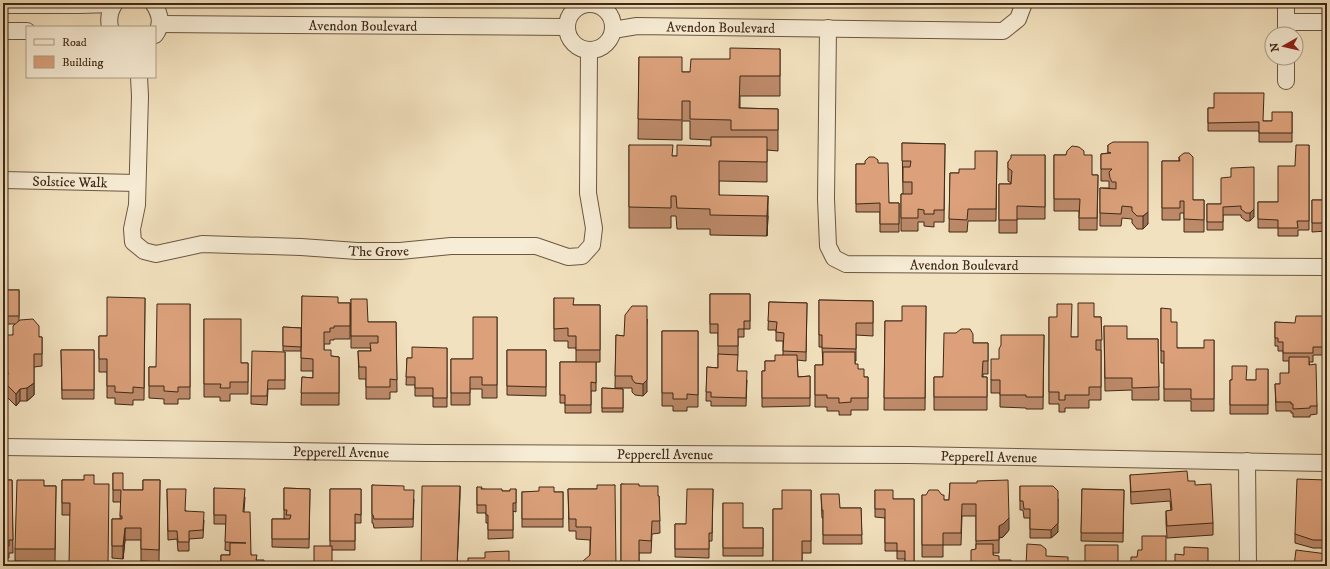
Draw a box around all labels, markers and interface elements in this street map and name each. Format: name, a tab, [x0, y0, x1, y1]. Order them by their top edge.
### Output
street label: Avendon Boulevard	[309, 17, 417, 36]
street label: Avendon Boulevard	[666, 18, 775, 38]
legend	[26, 26, 156, 78]
north arrow	[1264, 26, 1304, 66]
text: Road	[62, 35, 87, 50]
text: N	[1268, 42, 1283, 53]
text: Building	[62, 55, 103, 70]
street label: Solstice Walk	[32, 173, 108, 192]
street label: The Grove	[348, 242, 410, 261]
street label: Avendon Boulevard	[910, 256, 1019, 275]
street label: Pepperell Avenue	[293, 443, 390, 462]
street label: Pepperell Avenue	[617, 446, 713, 464]
street label: Pepperell Avenue	[941, 448, 1038, 467]

